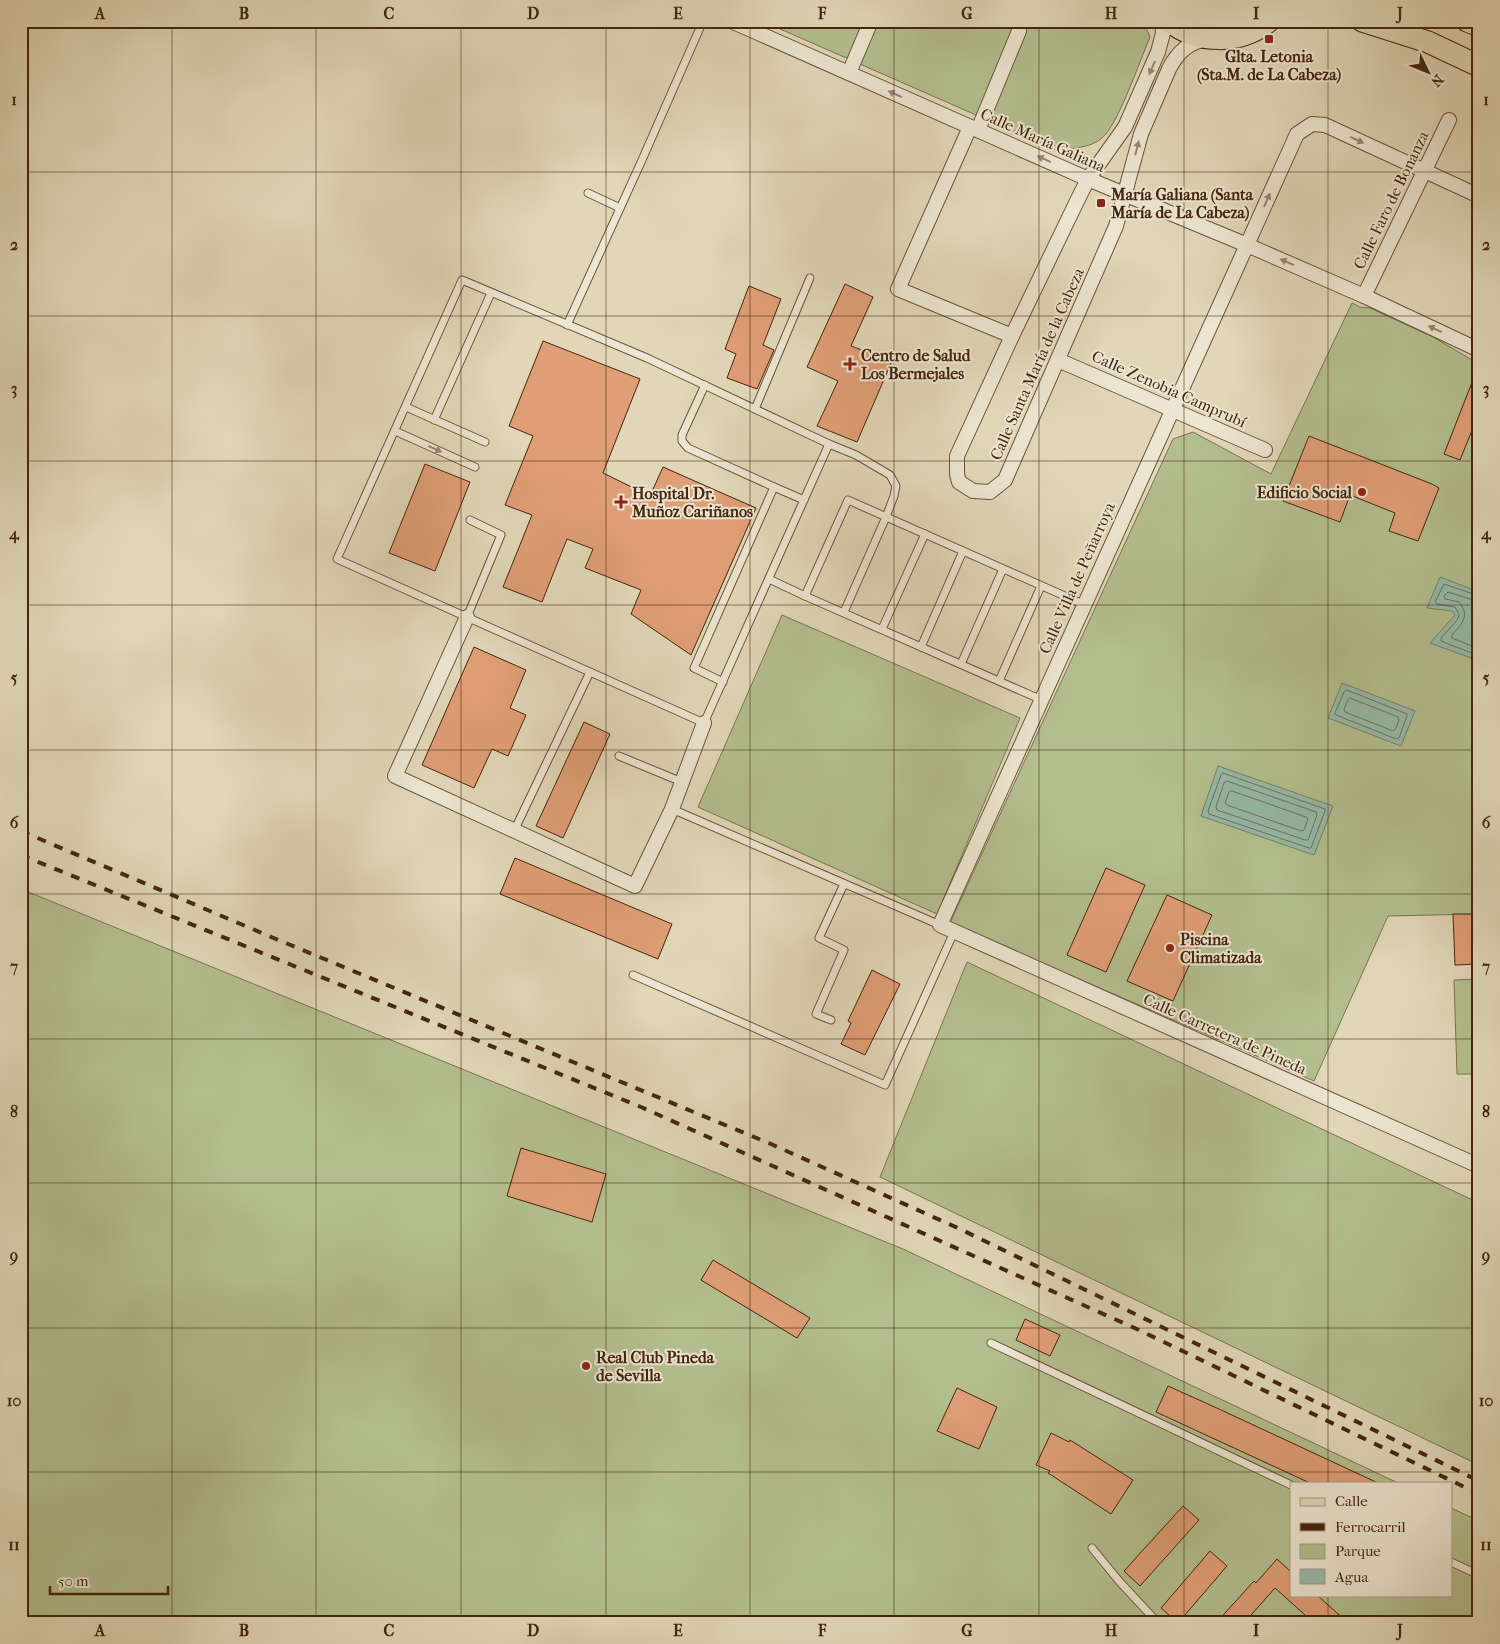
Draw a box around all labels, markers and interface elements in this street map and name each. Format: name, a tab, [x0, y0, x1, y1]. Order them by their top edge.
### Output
text: A	[94, 4, 106, 23]
text: B	[239, 4, 249, 23]
text: C	[384, 4, 395, 23]
text: D	[527, 4, 539, 23]
text: E	[673, 4, 683, 23]
text: F	[817, 4, 827, 23]
text: G	[961, 4, 973, 23]
text: H	[1105, 4, 1118, 23]
text: I	[1253, 4, 1260, 23]
text: J	[1395, 4, 1403, 24]
marker: Glta. Letonia (Sta.M. de La Cabeza)	[1263, 33, 1275, 45]
place label: Glta. Letonia (Sta.M. de La Cabeza)	[1197, 47, 1341, 85]
north arrow	[1402, 48, 1452, 98]
one-way arrow	[1147, 61, 1155, 75]
text: N	[1427, 71, 1447, 90]
one-way arrow	[888, 89, 902, 97]
text: 1	[11, 90, 17, 109]
text: 1	[1483, 90, 1489, 109]
street label: Calle María Galiana	[978, 104, 1109, 176]
street label: Calle Faro de Bonanza	[1349, 127, 1433, 272]
one-way arrow	[1350, 136, 1364, 144]
one-way arrow	[1133, 140, 1141, 155]
one-way arrow	[1037, 155, 1051, 163]
place label: María Galiana (Santa María de La Cabeza)	[1110, 185, 1254, 222]
one-way arrow	[1263, 193, 1271, 207]
marker: María Galiana (Santa María de La Cabeza)	[1095, 197, 1107, 209]
text: 2	[10, 235, 18, 254]
text: 2	[1482, 235, 1490, 254]
one-way arrow	[1280, 258, 1294, 266]
street label: Calle Santa María de la Cabeza	[986, 264, 1088, 463]
one-way arrow	[1428, 325, 1442, 333]
place label: Centro de Salud Los Bermejales	[861, 346, 972, 383]
street label: Calle Zenobia Camprubí	[1089, 346, 1249, 432]
marker: Centro de Salud Los Bermejales	[843, 357, 857, 371]
text: 3	[11, 379, 17, 399]
text: 3	[1483, 379, 1489, 399]
one-way arrow	[428, 445, 442, 453]
place label: Edificio Social	[1257, 483, 1353, 502]
place label: Hospital Dr. Muñoz Cariñanos	[631, 484, 753, 521]
marker: Edificio Social	[1356, 486, 1368, 498]
marker: Hospital Dr. Muñoz Cariñanos	[614, 495, 628, 509]
street label: Calle Villa de Peñarroya	[1035, 499, 1119, 657]
text: 4	[8, 524, 20, 544]
text: 4	[1480, 524, 1492, 544]
text: 5	[11, 668, 18, 687]
text: 5	[1483, 668, 1490, 687]
text: 6	[10, 813, 19, 832]
text: 6	[1482, 813, 1491, 832]
place label: Piscina Climatizada	[1180, 930, 1262, 967]
marker: Piscina Climatizada	[1164, 942, 1176, 954]
text: 7	[9, 957, 18, 976]
text: 7	[1481, 957, 1490, 976]
street label: Calle Carretera de Pineda	[1140, 989, 1310, 1079]
text: 8	[10, 1102, 18, 1121]
text: 8	[1482, 1102, 1490, 1121]
text: 9	[9, 1246, 18, 1266]
text: 9	[1481, 1246, 1490, 1266]
place label: Real Club Pineda de Sevilla	[596, 1348, 715, 1385]
marker: Real Club Pineda de Sevilla	[580, 1360, 592, 1372]
text: 10	[7, 1391, 21, 1410]
text: 10	[1479, 1391, 1493, 1410]
legend	[1290, 1482, 1452, 1596]
text: Calle	[1335, 1492, 1368, 1510]
text: Ferrocarril	[1335, 1518, 1406, 1536]
text: 11	[8, 1535, 20, 1554]
text: 11	[1480, 1535, 1492, 1554]
text: Parque	[1335, 1542, 1381, 1560]
scale bar	[50, 1564, 168, 1596]
text: Agua	[1334, 1568, 1369, 1586]
text: 50 m	[58, 1572, 89, 1590]
text: A	[94, 1621, 106, 1640]
text: B	[239, 1621, 249, 1640]
text: C	[384, 1621, 395, 1640]
text: D	[527, 1621, 539, 1640]
text: E	[673, 1621, 683, 1640]
text: F	[817, 1621, 827, 1640]
text: G	[961, 1621, 973, 1640]
text: H	[1105, 1621, 1118, 1640]
text: I	[1253, 1621, 1260, 1640]
text: J	[1395, 1621, 1403, 1641]

